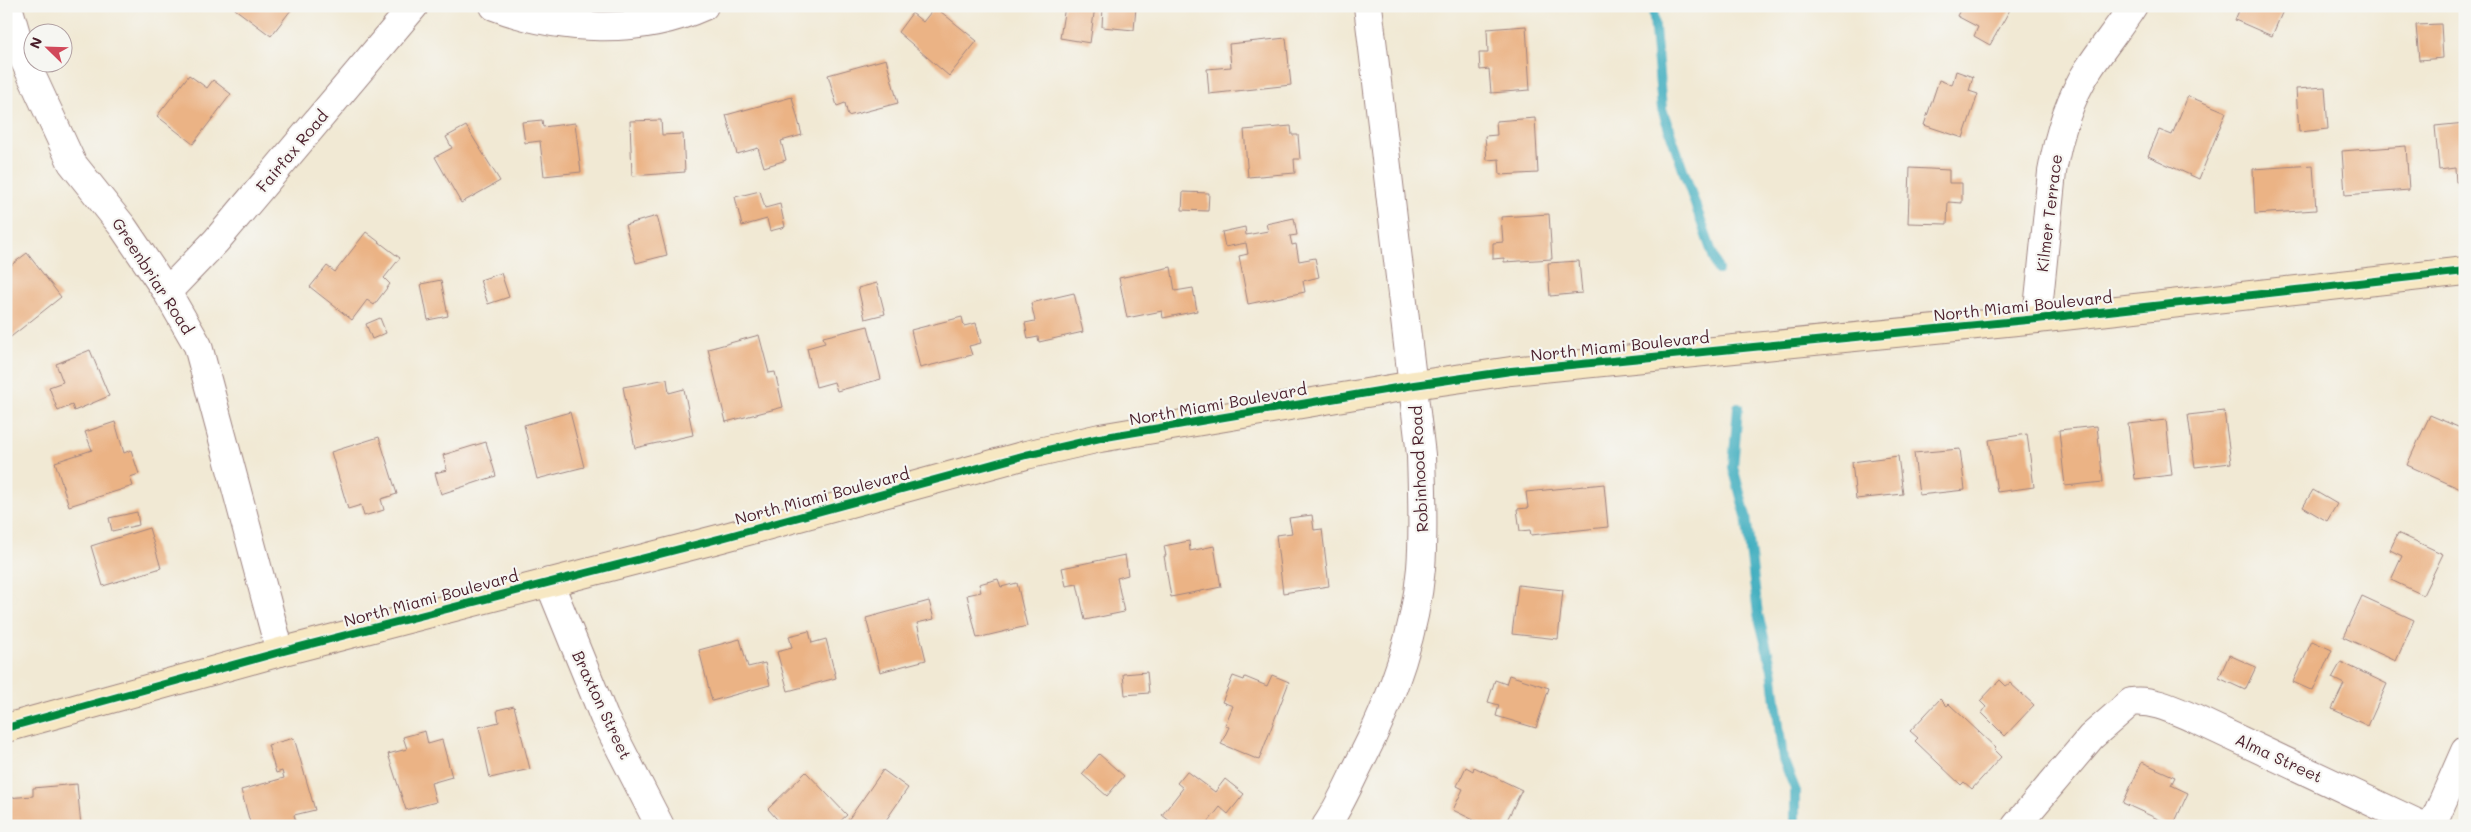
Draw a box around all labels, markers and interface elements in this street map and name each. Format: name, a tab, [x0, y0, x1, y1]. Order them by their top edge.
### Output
north arrow	[22, 22, 72, 72]
text: N	[25, 34, 46, 51]
street label: Fairfax Road	[251, 105, 332, 196]
street label: Kilmer Terrace	[2031, 153, 2066, 273]
street label: Greenbriar Road	[108, 214, 199, 338]
street label: North Miami Boulevard	[1933, 286, 2113, 325]
street label: North Miami Boulevard	[1530, 326, 1710, 365]
street label: North Miami Boulevard	[1128, 378, 1308, 429]
street label: Robinhood Road	[1405, 405, 1432, 533]
street label: North Miami Boulevard	[732, 462, 911, 529]
street label: North Miami Boulevard	[341, 564, 520, 631]
street label: Braxton Street	[568, 647, 637, 762]
street label: Alma Street	[2232, 728, 2326, 787]

